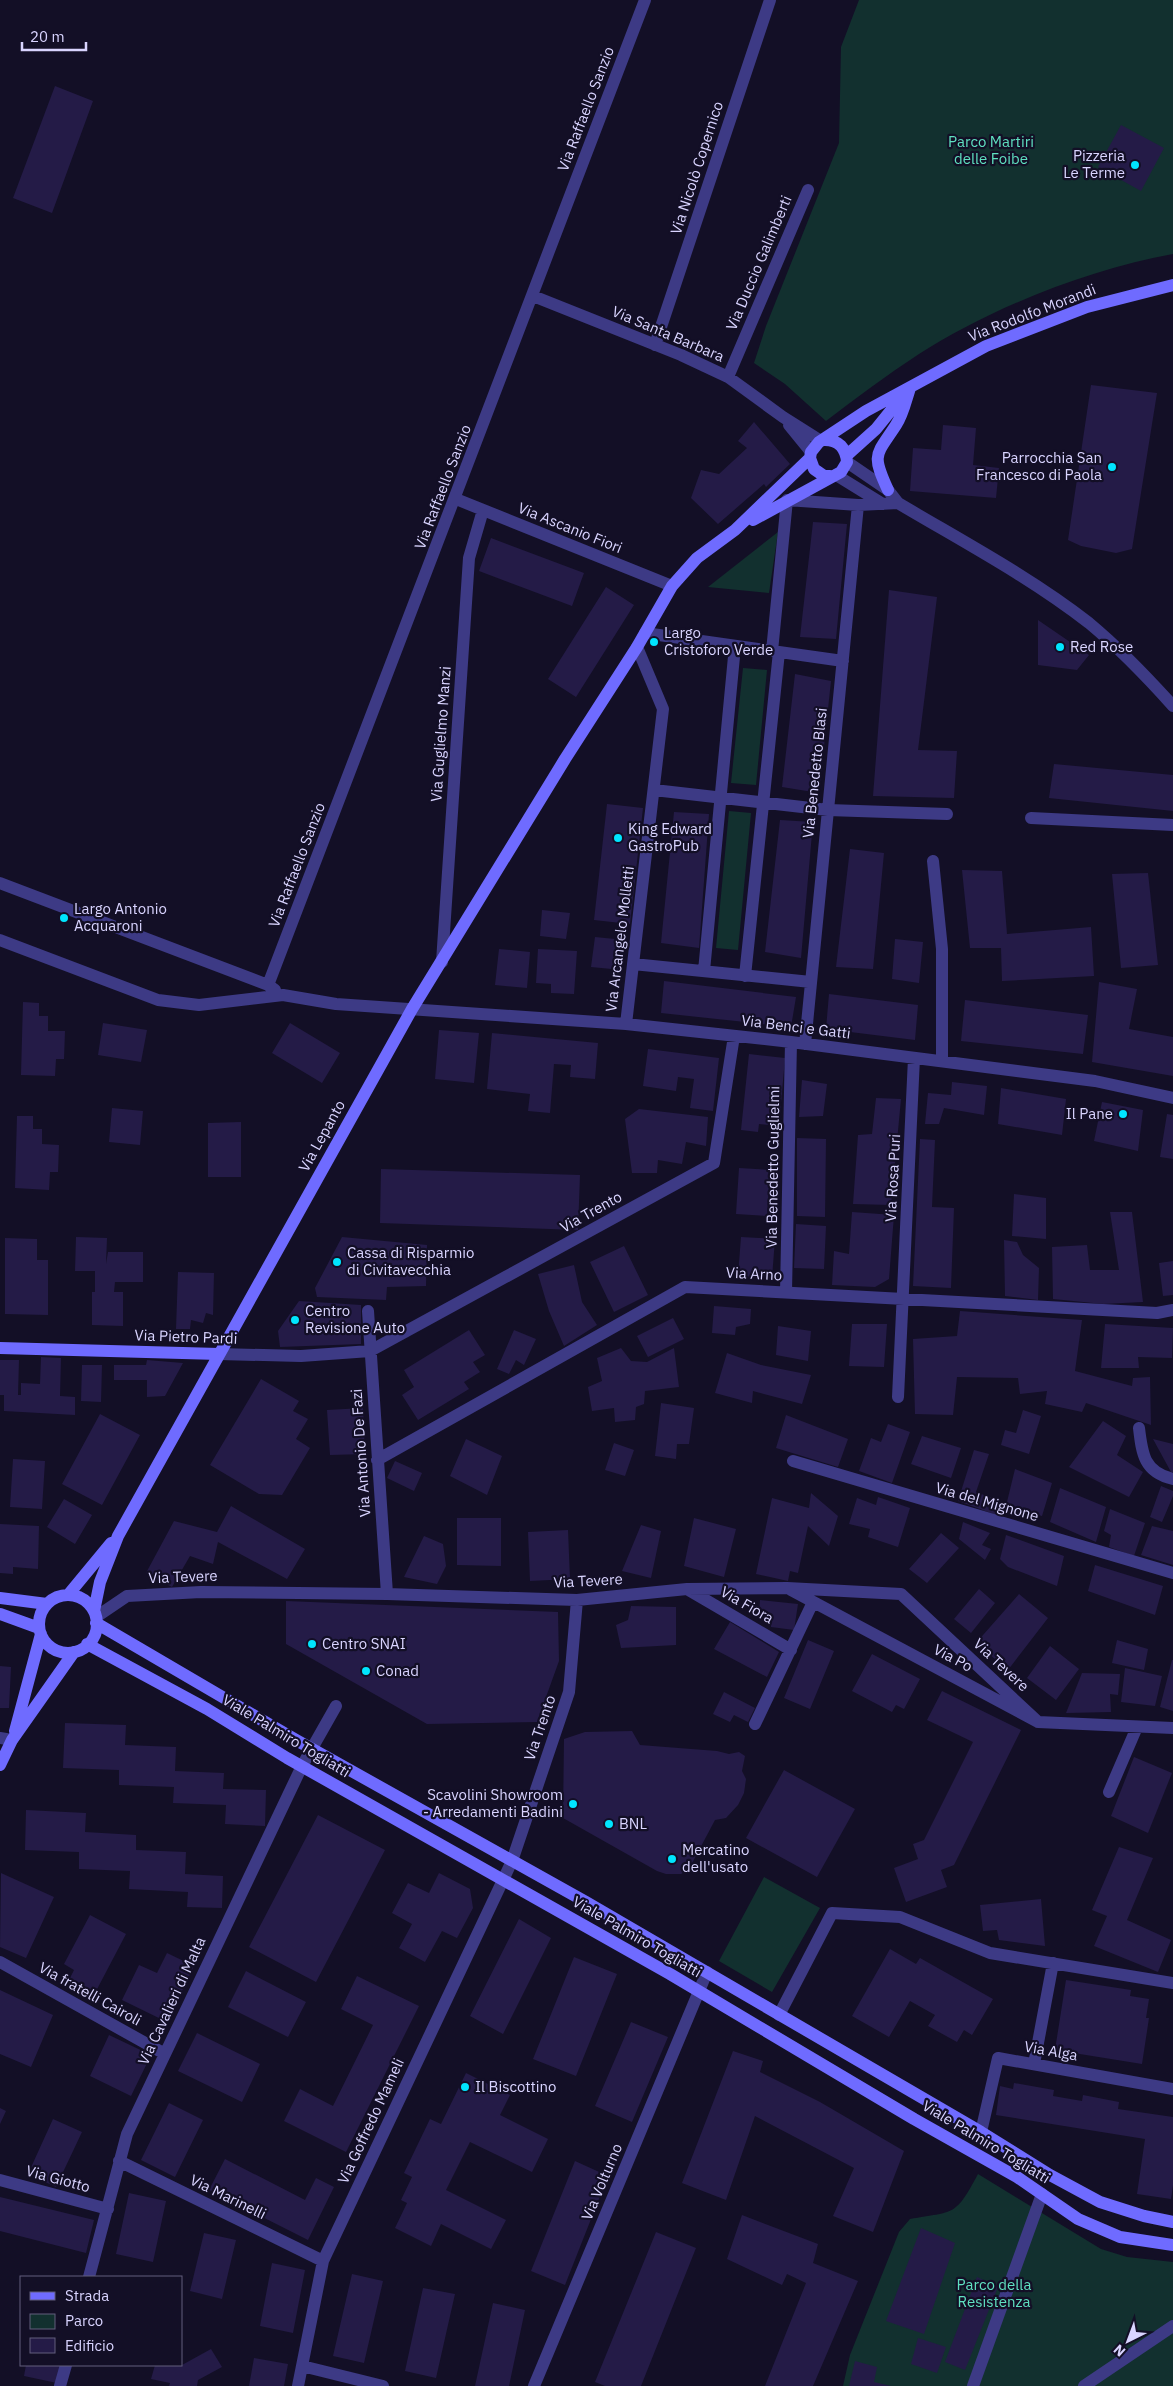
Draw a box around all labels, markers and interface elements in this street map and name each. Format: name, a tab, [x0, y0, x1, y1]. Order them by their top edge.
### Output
scale bar	[22, 20, 86, 52]
text: 20 m	[30, 27, 65, 46]
street label: Via Raffaello Sanzio	[553, 44, 618, 174]
street label: Via Nicolò Copernico	[666, 99, 727, 237]
park label: Parco Martiri delle Foibe	[948, 132, 1034, 168]
place label: Pizzeria Le Terme	[1063, 146, 1125, 182]
marker: Pizzeria Le Terme	[1129, 159, 1141, 171]
street label: Via Duccio Galimberti	[722, 193, 796, 333]
street label: Via Rodolfo Morandi	[965, 279, 1098, 346]
street label: Via Santa Barbara	[609, 301, 727, 366]
street label: Via Raffaello Sanzio	[410, 422, 475, 552]
place label: Parrocchia San Francesco di Paola	[976, 448, 1102, 484]
marker: Parrocchia San Francesco di Paola	[1106, 461, 1118, 473]
street label: Via Ascanio Fiori	[515, 498, 625, 557]
place label: Largo Cristoforo Verde	[664, 623, 773, 659]
marker: Largo Cristoforo Verde	[648, 636, 660, 648]
place label: Red Rose	[1070, 637, 1133, 656]
marker: Red Rose	[1054, 641, 1066, 653]
street label: Via Guglielmo Manzi	[426, 666, 455, 802]
street label: Via Benedetto Blasi	[798, 707, 831, 839]
street label: Via Raffaello Sanzio	[264, 800, 329, 930]
place label: King Edward GastroPub	[628, 819, 712, 855]
marker: King Edward GastroPub	[612, 832, 624, 844]
street label: Via Arcangelo Molletti	[601, 865, 638, 1013]
place label: Largo Antonio Acquaroni	[74, 899, 167, 935]
marker: Largo Antonio Acquaroni	[58, 912, 70, 924]
street label: Via Benci e Gatti	[740, 1010, 852, 1043]
street label: Via Benedetto Guglielmi	[762, 1086, 783, 1248]
street label: Via Lepanto	[294, 1097, 349, 1175]
place label: Il Pane	[1066, 1104, 1113, 1123]
marker: Il Pane	[1117, 1108, 1129, 1120]
street label: Via Rosa Puri	[881, 1134, 904, 1222]
street label: Via Trento	[556, 1187, 625, 1236]
place label: Cassa di Risparmio di Civitavecchia	[347, 1243, 475, 1279]
marker: Cassa di Risparmio di Civitavecchia	[331, 1256, 343, 1268]
street label: Via Arno	[725, 1263, 783, 1284]
place label: Centro Revisione Auto	[305, 1301, 405, 1337]
marker: Centro Revisione Auto	[289, 1314, 301, 1326]
street label: Via Pietro Pardi	[134, 1325, 238, 1348]
street label: Via Antonio De Fazi	[347, 1388, 374, 1518]
street label: Via del Mignone	[933, 1478, 1041, 1525]
street label: Via Tevere	[148, 1566, 218, 1587]
street label: Via Tevere	[553, 1569, 623, 1592]
street label: Via Fiora	[717, 1582, 777, 1627]
place label: Centro SNAI	[322, 1634, 406, 1653]
street label: Via Tevere	[970, 1634, 1033, 1695]
marker: Centro SNAI	[306, 1638, 318, 1650]
street label: Via Po	[930, 1639, 976, 1676]
place label: Conad	[376, 1661, 419, 1680]
marker: Conad	[360, 1665, 372, 1677]
street label: Viale Palmiro Togliatti	[219, 1690, 354, 1781]
street label: Via Trento	[519, 1693, 560, 1763]
place label: Scavolini Showroom - Arredamenti Badini	[423, 1785, 563, 1821]
marker: Scavolini Showroom - Arredamenti Badini	[567, 1798, 579, 1810]
place label: BNL	[619, 1814, 647, 1833]
marker: BNL	[603, 1818, 615, 1830]
place label: Mercatino dell'usato	[682, 1840, 749, 1876]
marker: Mercatino dell'usato	[666, 1853, 678, 1865]
street label: Viale Palmiro Togliatti	[569, 1892, 705, 1981]
street label: Via Cavalieri di Malta	[134, 1934, 210, 2068]
street label: Via fratelli Cairoli	[36, 1958, 145, 2030]
street label: Via Alga	[1023, 2036, 1079, 2065]
street label: Via Goffredo Mameli	[333, 2055, 408, 2187]
place label: Il Biscottino	[475, 2077, 556, 2096]
marker: Il Biscottino	[459, 2081, 471, 2093]
street label: Viale Palmiro Togliatti	[919, 2096, 1054, 2187]
street label: Via Volturno	[577, 2140, 626, 2223]
street label: Via Giotto	[24, 2161, 92, 2196]
street label: Via Marinelli	[187, 2170, 269, 2223]
park label: Parco della Resistenza	[957, 2275, 1031, 2311]
legend	[20, 2276, 182, 2366]
text: Strada	[65, 2286, 109, 2305]
text: Parco	[65, 2311, 103, 2330]
north arrow	[1103, 2316, 1153, 2366]
text: Edificio	[65, 2336, 114, 2355]
text: N	[1110, 2341, 1129, 2361]

